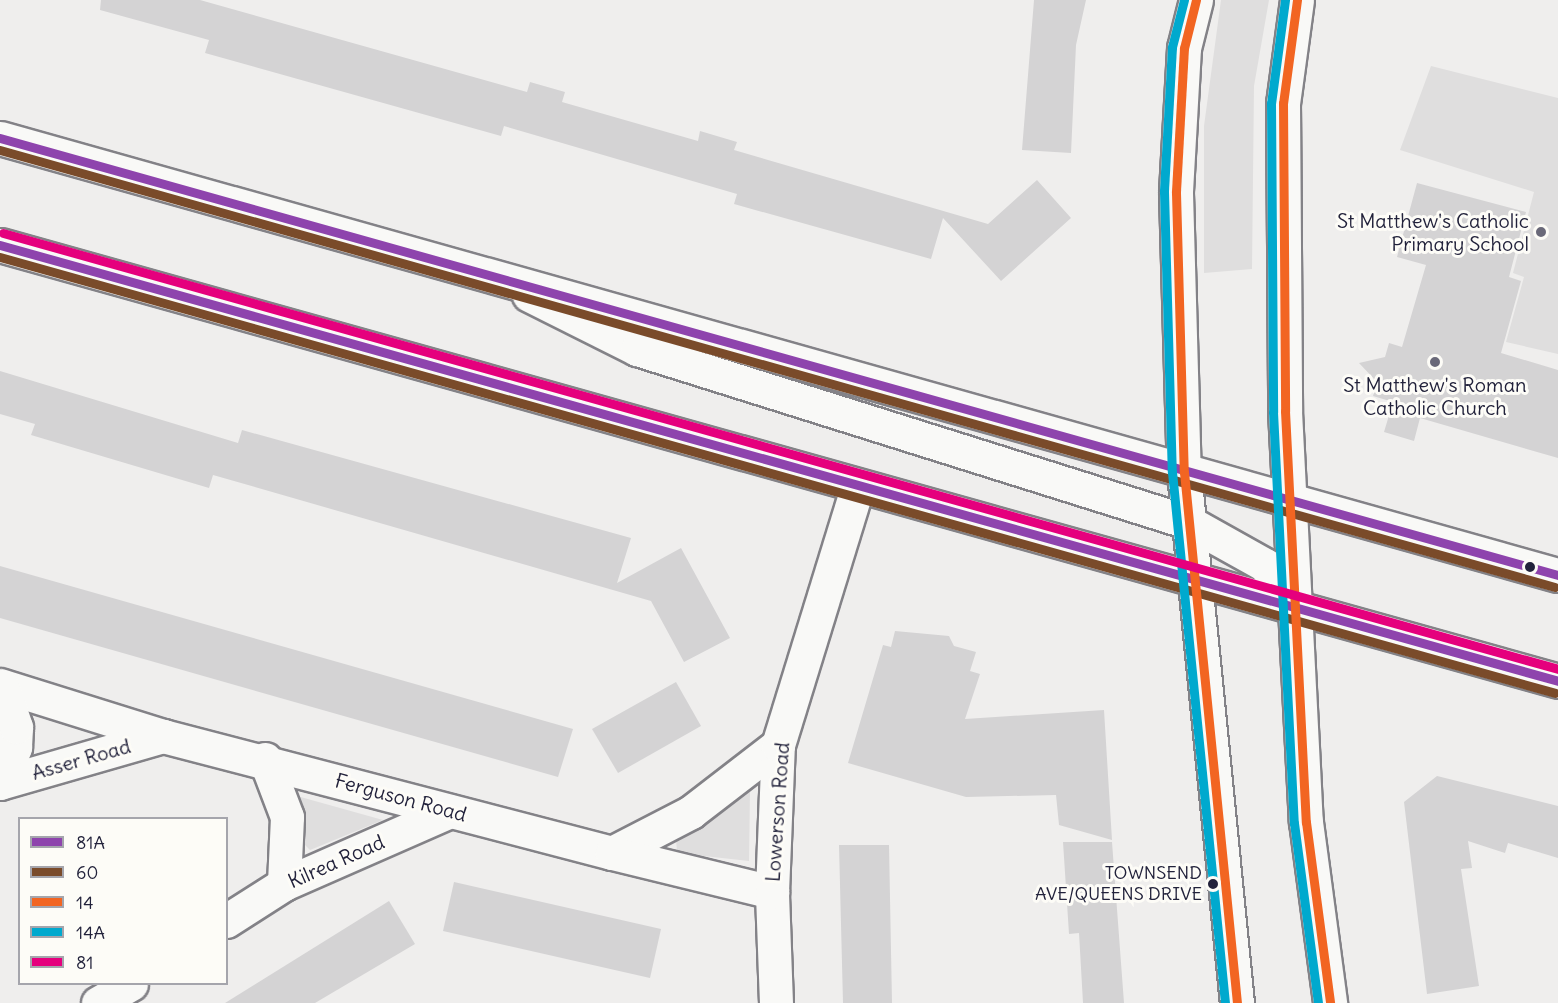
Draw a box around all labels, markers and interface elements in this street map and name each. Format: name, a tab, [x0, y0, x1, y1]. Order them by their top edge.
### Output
place label: St Matthew's Catholic Primary School	[1337, 208, 1529, 255]
marker: St Matthew's Catholic Primary School	[1534, 225, 1548, 239]
marker: St Matthew's Roman Catholic Church	[1428, 355, 1442, 369]
place label: St Matthew's Roman Catholic Church	[1343, 372, 1527, 419]
unlabelled marker	[1524, 561, 1536, 573]
street label: Asser Road	[29, 733, 133, 785]
street label: Lowerson Road	[760, 741, 794, 883]
street label: Ferguson Road	[333, 768, 469, 826]
legend	[18, 817, 228, 985]
street label: Kilrea Road	[284, 829, 388, 893]
text: 81A	[76, 831, 105, 854]
text: 60	[76, 861, 98, 884]
place label: TOWNSEND AVE/QUEENS DRIVE	[1035, 863, 1202, 906]
marker: TOWNSEND AVE/QUEENS DRIVE	[1207, 878, 1219, 890]
text: 14	[76, 891, 94, 914]
text: 14A	[76, 921, 105, 944]
text: 81	[76, 951, 94, 974]

